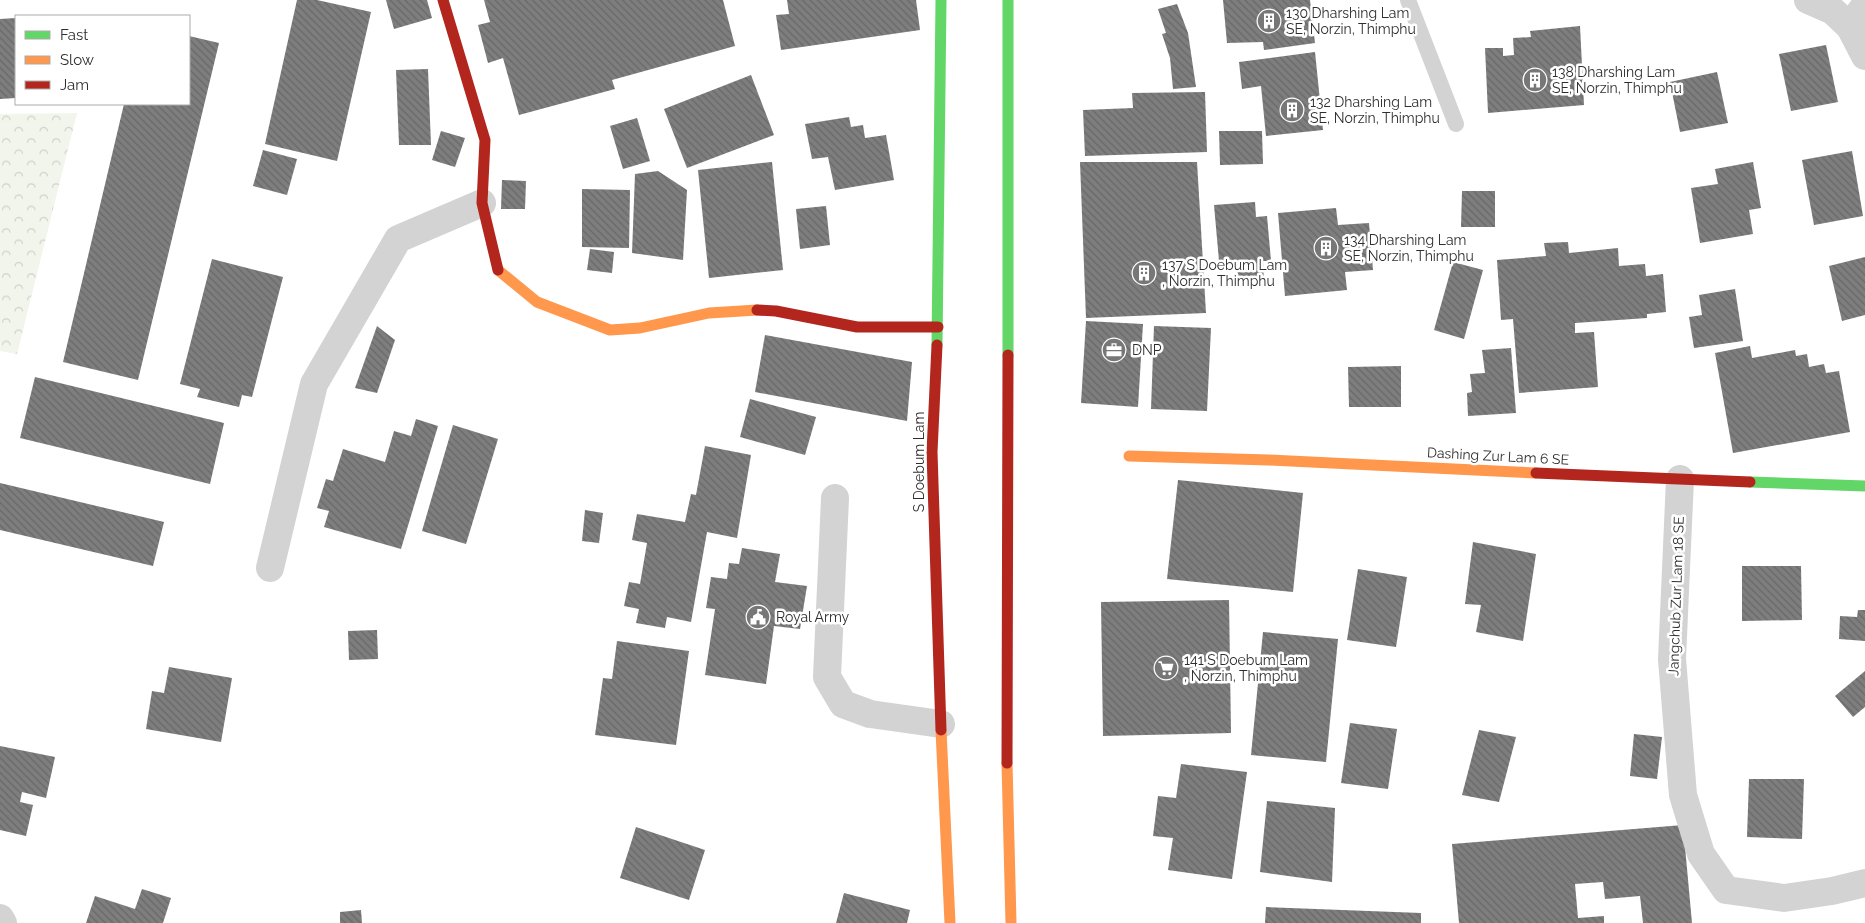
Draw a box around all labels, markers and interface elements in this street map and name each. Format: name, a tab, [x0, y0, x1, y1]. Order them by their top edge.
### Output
place label: 130 Dharshing Lam SE, Norzin, Thimphu	[1286, 5, 1416, 37]
building icon: 130 Dharshing Lam SE, Norzin, Thimphu	[1256, 8, 1282, 34]
legend	[15, 15, 190, 105]
text: Fast	[60, 26, 88, 44]
text: Slow	[60, 51, 94, 69]
place label: 138 Dharshing Lam SE, Norzin, Thimphu	[1552, 64, 1682, 96]
building icon: 138 Dharshing Lam SE, Norzin, Thimphu	[1522, 67, 1548, 93]
text: Jam	[60, 76, 89, 94]
place label: 132 Dharshing Lam SE, Norzin, Thimphu	[1310, 94, 1440, 126]
building icon: 132 Dharshing Lam SE, Norzin, Thimphu	[1279, 97, 1305, 123]
place label: 134 Dharshing Lam SE, Norzin, Thimphu	[1344, 232, 1474, 264]
building icon: 134 Dharshing Lam SE, Norzin, Thimphu	[1313, 235, 1339, 261]
place label: 137 S Doebum Lam , Norzin, Thimphu	[1162, 257, 1287, 289]
building icon: 137 S Doebum Lam , Norzin, Thimphu	[1131, 260, 1157, 286]
office icon: DNP	[1101, 337, 1127, 363]
place label: DNP	[1132, 342, 1162, 358]
street label: S Doebum Lam	[911, 412, 927, 512]
street label: Dashing Zur Lam 6 SE	[1427, 444, 1569, 468]
street label: Jangchub Zur Lam 18 SE	[1665, 516, 1687, 676]
public building icon: Royal Army	[745, 604, 771, 630]
place label: Royal Army	[776, 609, 850, 625]
place label: 141 S Doebum Lam , Norzin, Thimphu	[1184, 652, 1308, 684]
supermarket icon: 141 S Doebum Lam , Norzin, Thimphu	[1153, 655, 1179, 681]

